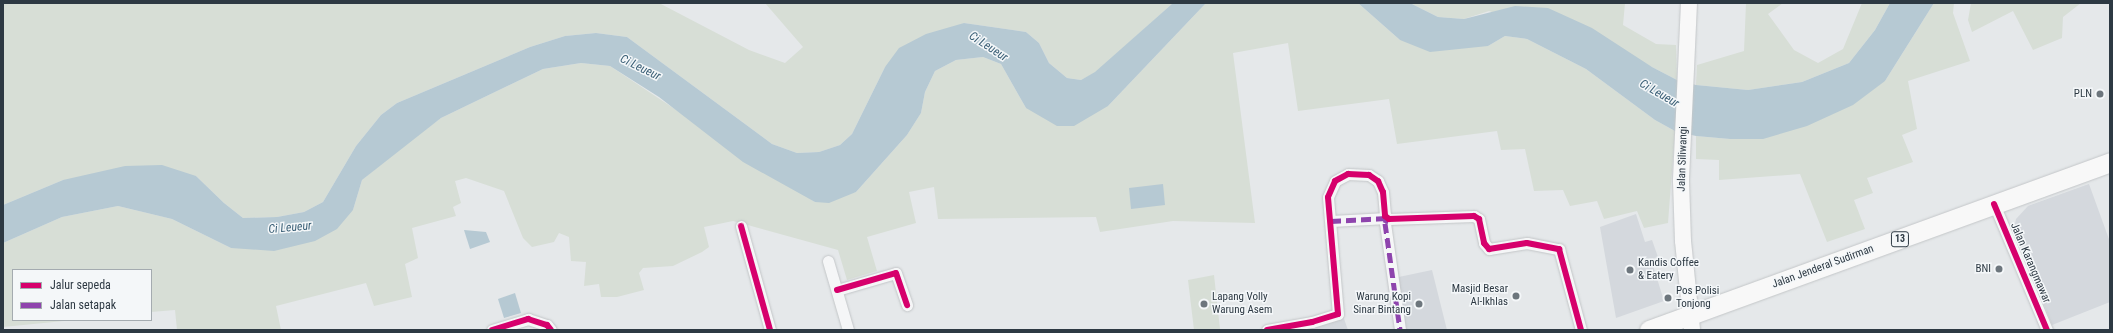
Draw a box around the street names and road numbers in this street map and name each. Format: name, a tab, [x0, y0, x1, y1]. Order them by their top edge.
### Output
street label: Jalan Siliwangi	[1675, 126, 1691, 192]
street label: Jalan Karangmawar	[2007, 221, 2053, 305]
road number: 13	[1890, 231, 1910, 247]
street label: Jalan Jenderal Sudirman	[1770, 242, 1876, 292]

